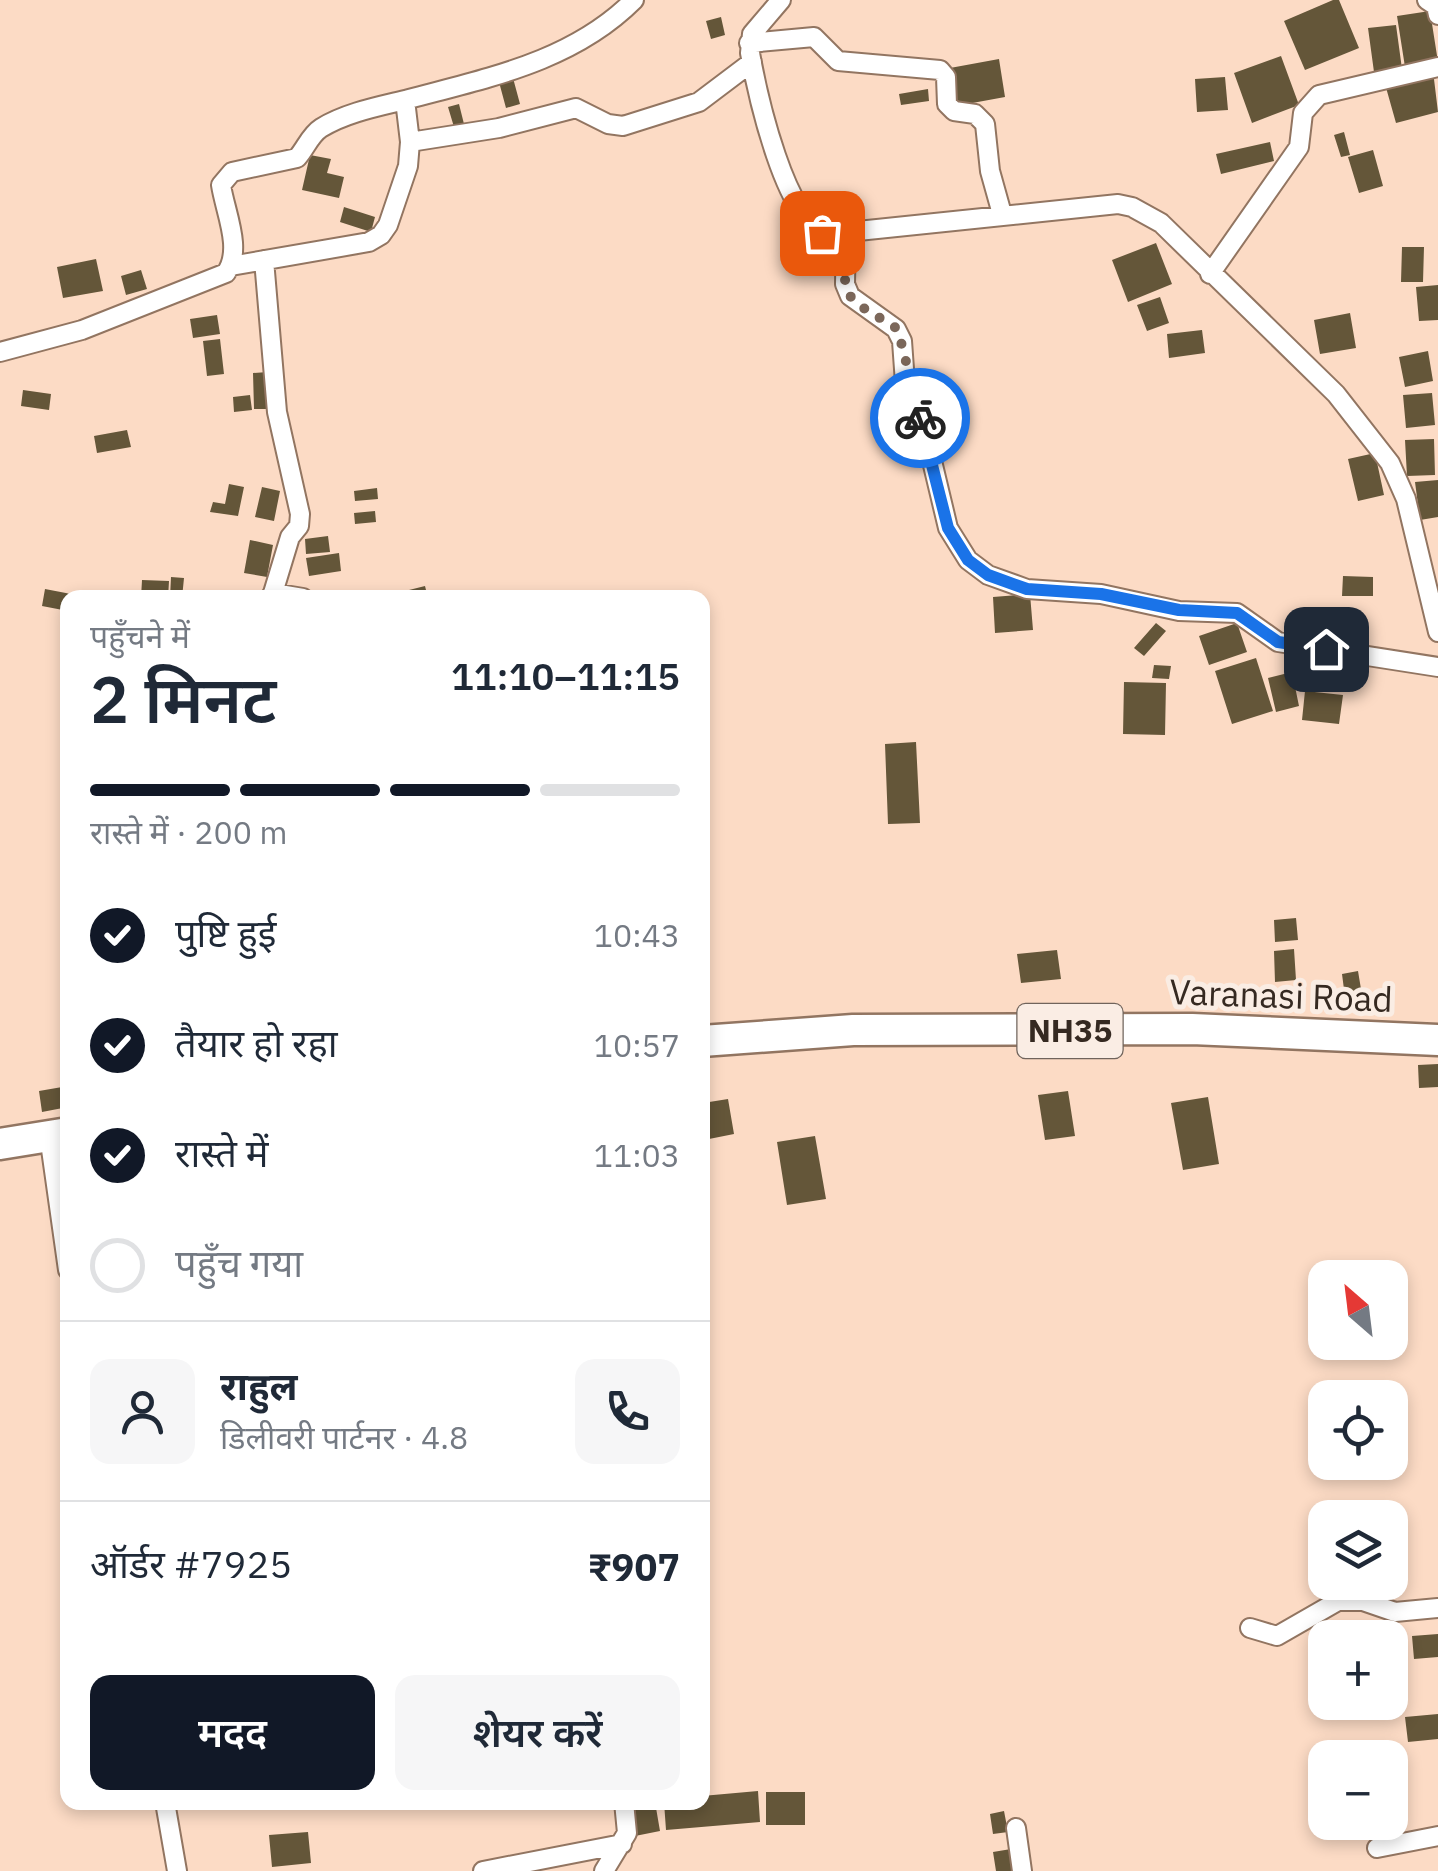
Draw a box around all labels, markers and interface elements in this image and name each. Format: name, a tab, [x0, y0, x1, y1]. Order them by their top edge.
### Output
pin	[780, 191, 865, 276]
icon: bag	[795, 206, 850, 261]
courier	[870, 368, 970, 468]
icon: bike	[893, 391, 948, 446]
pin	[1284, 607, 1369, 692]
text: पहुँचने में	[90, 615, 190, 657]
icon: home	[1299, 622, 1354, 677]
text: 11:10–11:15	[451, 651, 680, 700]
text: 2 मिनट	[90, 656, 276, 741]
text: रास्ते में · 200 m	[90, 811, 287, 853]
icon: check	[90, 908, 145, 963]
text: पुष्टि हुई	[175, 908, 276, 957]
text: 10:43	[594, 914, 680, 956]
street label: Varanasi Road	[1169, 968, 1393, 1022]
road number: NH35	[1018, 1004, 1122, 1058]
icon: check	[90, 1018, 145, 1073]
text: तैयार हो रहा	[175, 1018, 338, 1067]
text: 10:57	[594, 1024, 680, 1066]
icon: check	[90, 1128, 145, 1183]
text: रास्ते में	[175, 1128, 269, 1177]
text: 11:03	[594, 1134, 680, 1176]
text: पहुँच गया	[175, 1238, 303, 1287]
north arrow	[1308, 1260, 1408, 1360]
map controls	[1308, 1260, 1408, 1840]
button: person	[90, 1359, 195, 1464]
button: phone	[575, 1359, 680, 1464]
text: राहुल	[220, 1361, 297, 1410]
button: locate	[1308, 1380, 1408, 1480]
text: डिलीवरी पार्टनर · 4.8	[220, 1416, 468, 1458]
button: layers	[1308, 1500, 1408, 1600]
text: ऑर्डर #7925	[90, 1539, 292, 1588]
text: ₹907	[588, 1542, 680, 1591]
button: +	[1308, 1620, 1408, 1720]
button: मदद	[90, 1675, 375, 1790]
button: शेयर करें	[395, 1675, 680, 1790]
button: −	[1308, 1740, 1408, 1840]

